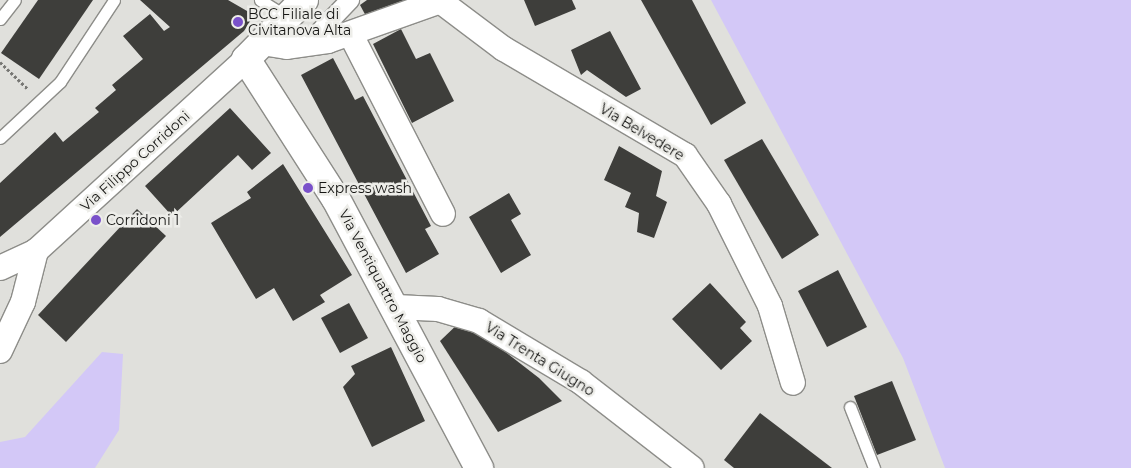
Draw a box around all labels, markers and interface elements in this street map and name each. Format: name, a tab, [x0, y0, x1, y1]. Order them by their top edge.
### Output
place label: BCC Filiale di Civitanova Alta	[248, 6, 351, 38]
marker: BCC Filiale di Civitanova Alta	[232, 16, 244, 28]
street label: Via Belvedere	[597, 100, 687, 164]
street label: Via Filippo Corridoni	[77, 107, 193, 215]
place label: Express wash	[318, 180, 412, 196]
marker: Express wash	[302, 182, 314, 194]
street label: Via Ventiquattro Maggio	[335, 206, 431, 366]
place label: Corridoni 1	[106, 212, 179, 228]
marker: Corridoni 1	[90, 214, 102, 226]
street label: Via Trenta Giugno	[482, 319, 598, 399]

